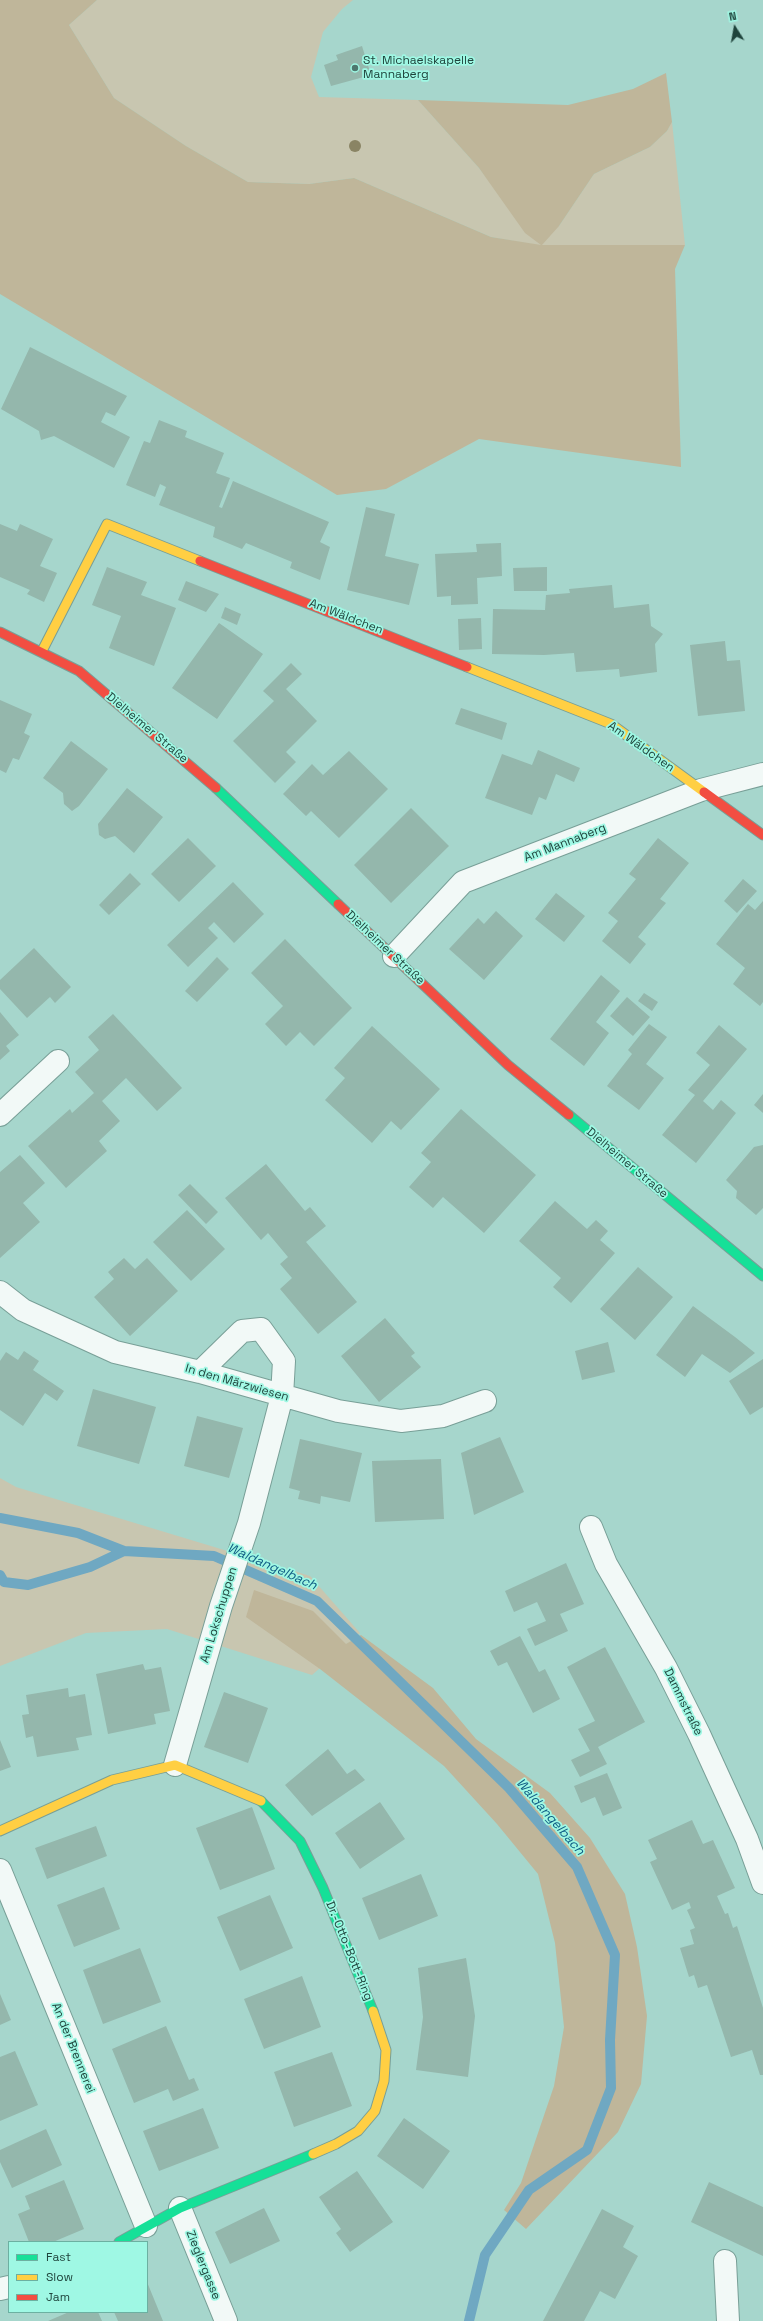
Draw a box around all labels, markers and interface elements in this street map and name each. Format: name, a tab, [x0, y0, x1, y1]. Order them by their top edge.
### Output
north arrow	[715, 8, 755, 48]
text: N	[728, 9, 738, 24]
place label: St. Michaelskapelle Mannaberg	[363, 54, 474, 82]
marker: St. Michaelskapelle Mannaberg	[350, 63, 360, 73]
street label: Am Wäldchen	[307, 596, 385, 638]
street label: Dielheimer Straße	[103, 690, 191, 766]
street label: Am Wäldchen	[605, 719, 677, 775]
street label: Am Mannaberg	[522, 821, 608, 865]
street label: Dielheimer Straße	[343, 908, 427, 988]
street label: Dielheimer Straße	[583, 1125, 671, 1201]
street label: In den Märzwiesen	[184, 1361, 290, 1405]
water label: Waldangelbach	[225, 1540, 319, 1594]
street label: Am Lokschuppen	[198, 1565, 240, 1665]
street label: Dammstraße	[661, 1666, 705, 1738]
water label: Waldangelbach	[513, 1776, 587, 1858]
street label: Dr.-Otto-Bott-Ring	[322, 1899, 376, 2003]
street label: An der Brennerei	[48, 2001, 98, 2095]
street label: Zieglergasse	[183, 2228, 223, 2302]
legend	[8, 2241, 148, 2313]
text: Fast	[46, 2249, 71, 2265]
text: Slow	[46, 2269, 73, 2285]
text: Jam	[46, 2289, 70, 2305]

